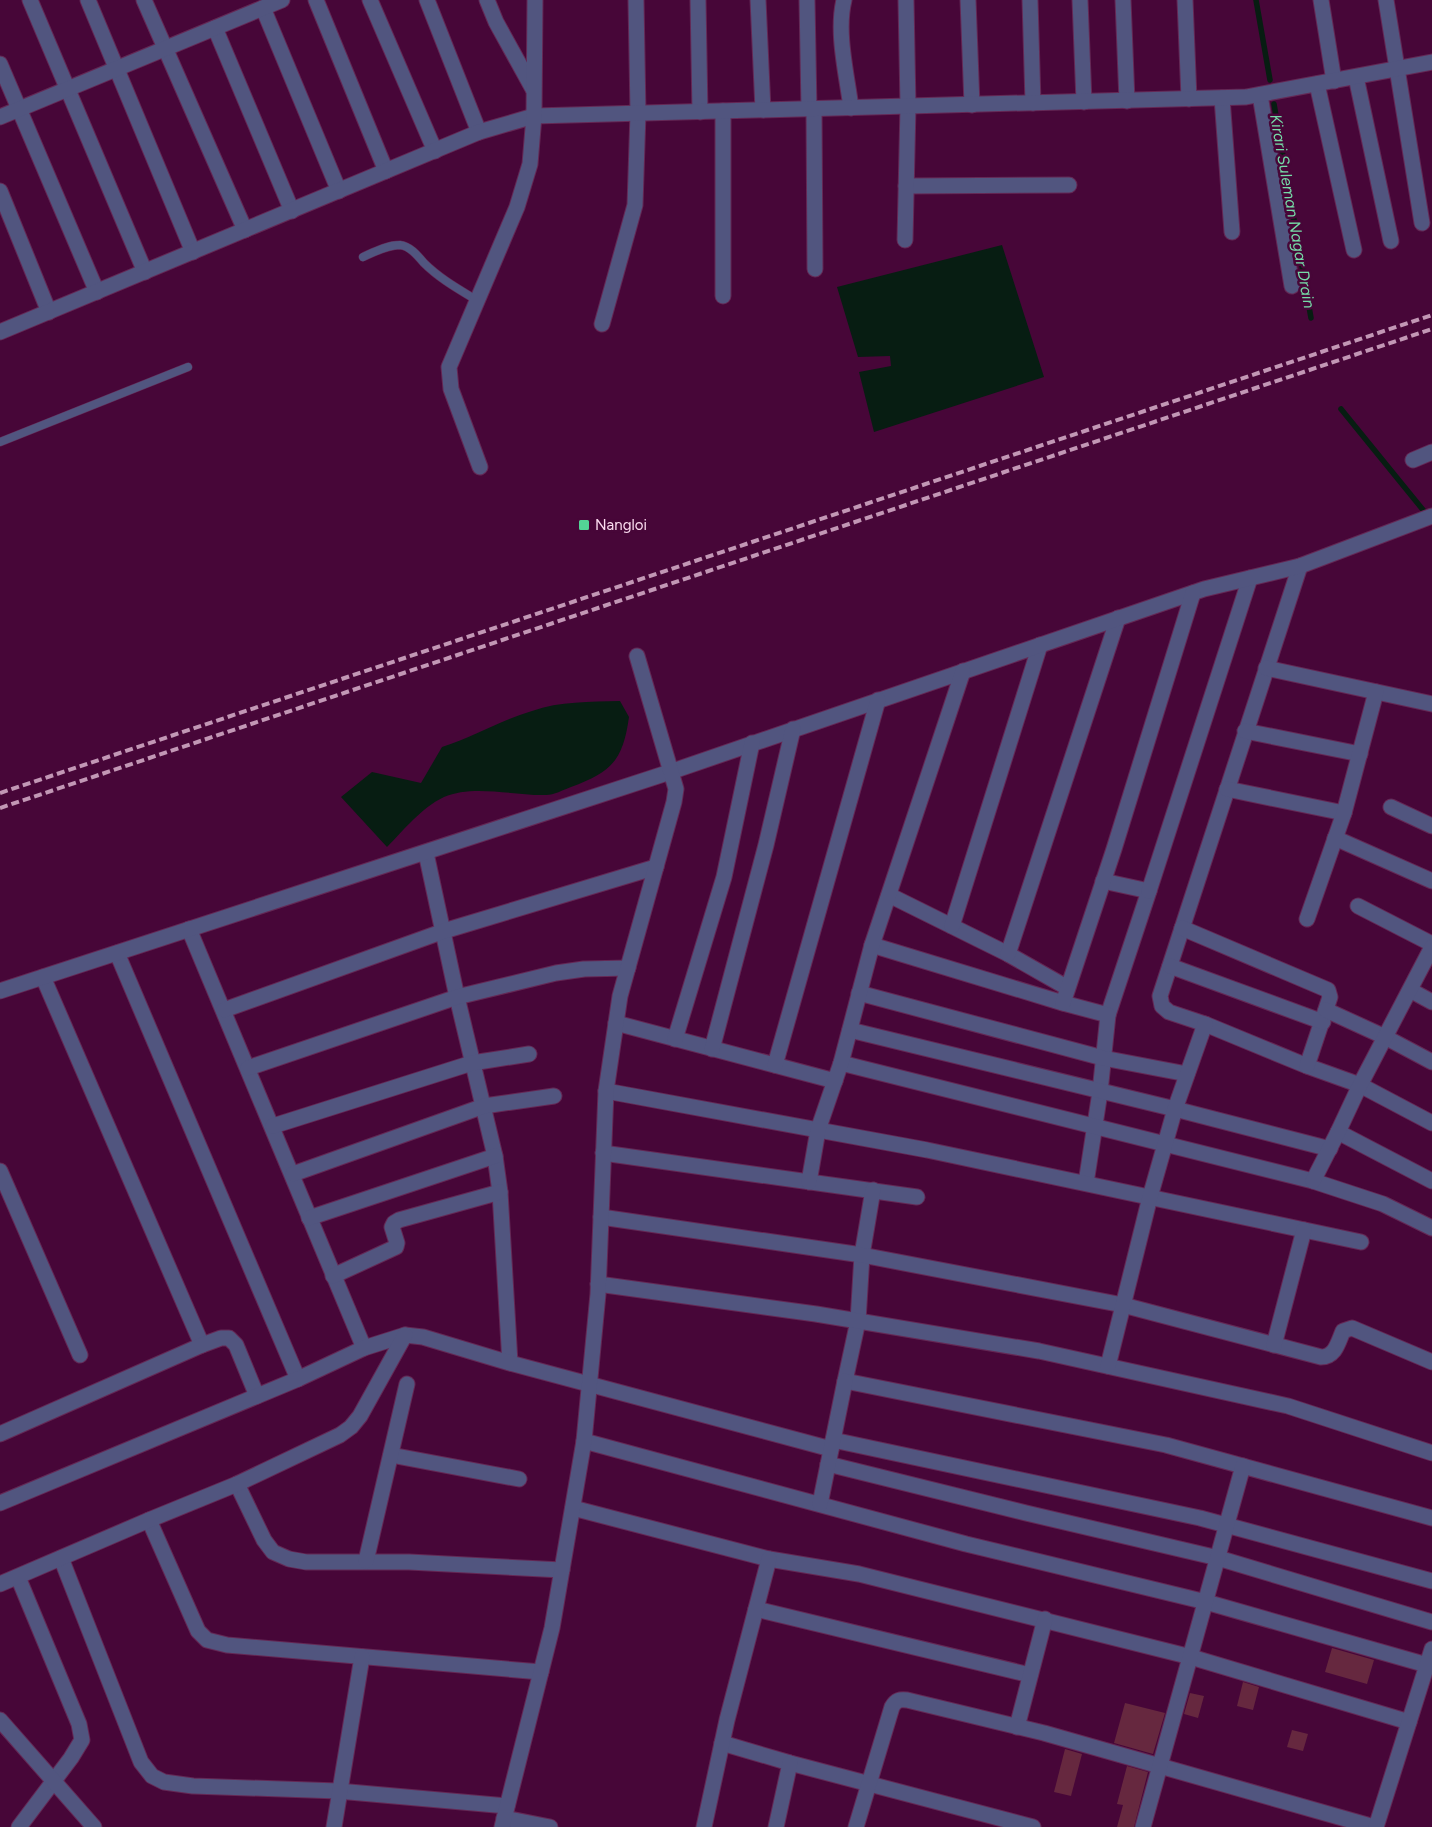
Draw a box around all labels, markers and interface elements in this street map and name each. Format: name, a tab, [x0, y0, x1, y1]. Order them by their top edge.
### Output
water label: Kirari Suleman Nagar Drain	[1266, 113, 1319, 310]
place label: Nangloi	[595, 516, 647, 534]
marker: Nangloi	[577, 518, 591, 532]

